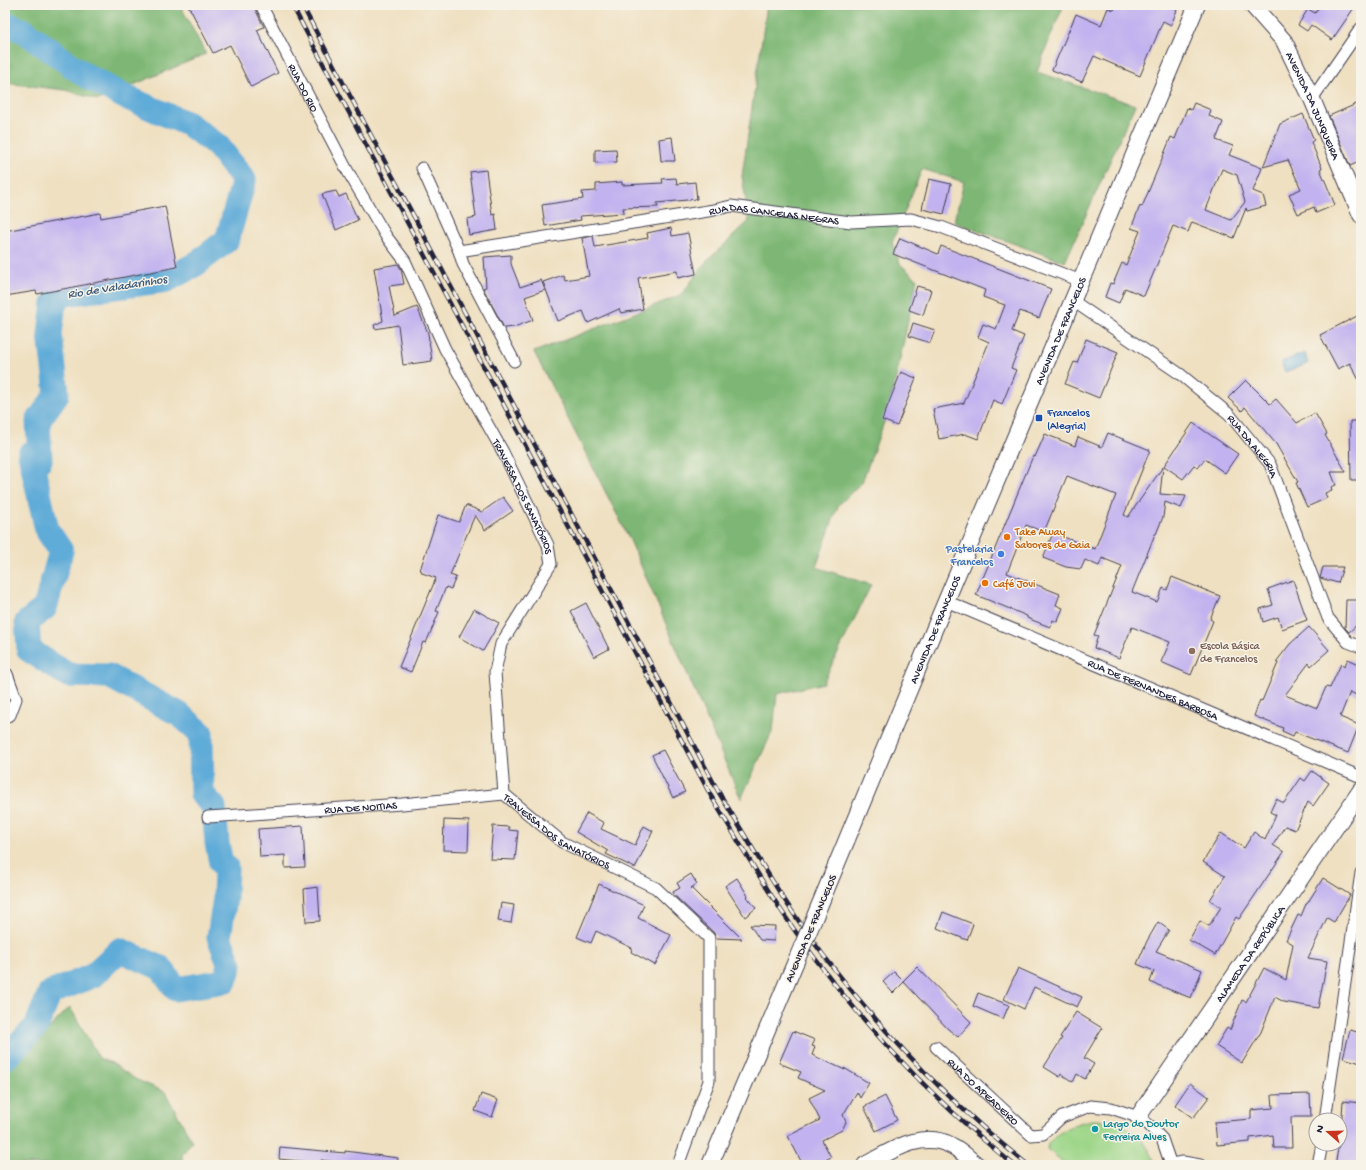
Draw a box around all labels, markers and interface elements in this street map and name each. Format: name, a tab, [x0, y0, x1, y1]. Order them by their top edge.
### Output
street label: AVENIDA DA JUNQUEIRA	[1282, 50, 1341, 162]
street label: RUA DO RIO	[285, 62, 320, 115]
street label: RUA DAS CANCELAS NEGRAS	[708, 202, 841, 228]
water label: Rio de Valadarinhos	[67, 273, 169, 303]
street label: AVENIDA DE FRANCELOS	[1034, 275, 1090, 387]
place label: Francelos (Alegria)	[1046, 408, 1090, 433]
marker: Francelos (Alegria)	[1034, 413, 1044, 423]
street label: RUA DA ALEGRIA	[1224, 413, 1279, 480]
street label: TRAVESSA DOS SANATÓRIOS	[489, 437, 553, 556]
place label: Take Away Sabores de Gaia	[1014, 527, 1091, 552]
marker: Take Away Sabores de Gaia	[1002, 532, 1012, 542]
place label: Pastelaria Francelos	[945, 544, 994, 569]
marker: Pastelaria Francelos	[996, 549, 1006, 559]
street label: AVENIDA DE FRANCELOS	[908, 573, 964, 686]
marker: Café Jovi	[980, 578, 990, 588]
place label: Café Jovi	[993, 578, 1036, 591]
place label: Escola Básica de Francelos	[1200, 641, 1260, 666]
marker: Escola Básica de Francelos	[1187, 646, 1197, 656]
street label: RUA DE FERNANDES BARBOSA	[1085, 658, 1220, 724]
street label: TRAVESSA DOS SANATÓRIOS	[500, 791, 612, 873]
street label: RUA DE NOITIAS	[324, 800, 398, 817]
street label: AVENIDA DE FRANCELOS	[784, 872, 840, 984]
street label: ALAMEDA DA REPÚBLICA	[1214, 904, 1289, 1005]
street label: RUA DO APEADEIRO	[944, 1057, 1021, 1129]
north arrow	[1308, 1112, 1348, 1152]
place label: Largo do Doutor Ferreira Alves	[1102, 1119, 1180, 1144]
marker: Largo do Doutor Ferreira Alves	[1090, 1124, 1100, 1134]
text: N	[1314, 1124, 1327, 1135]

